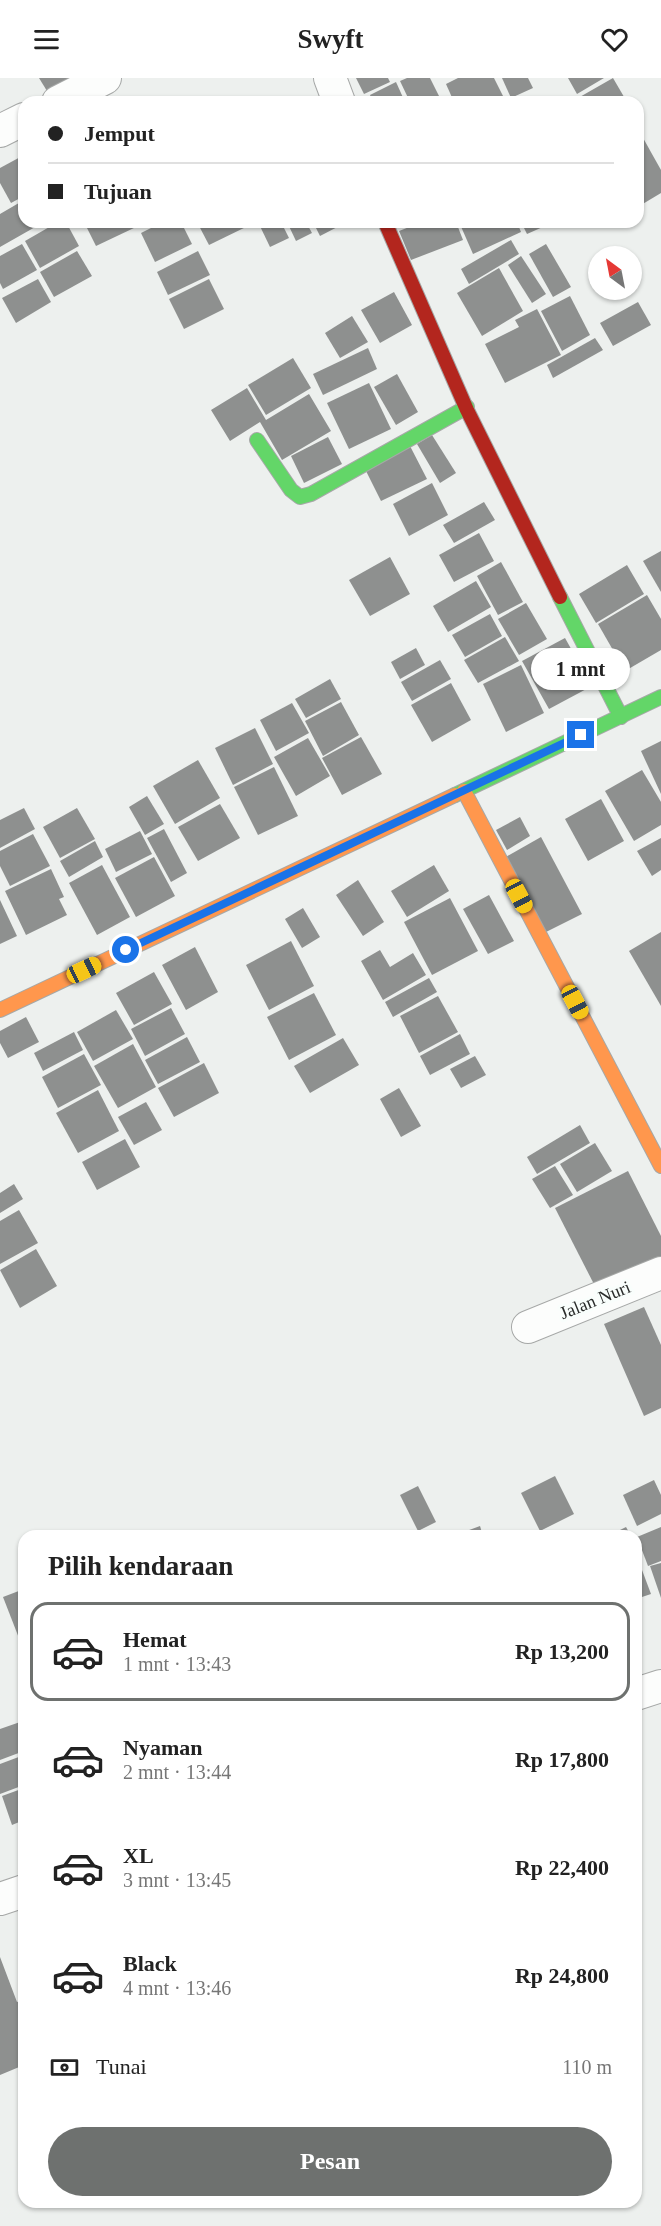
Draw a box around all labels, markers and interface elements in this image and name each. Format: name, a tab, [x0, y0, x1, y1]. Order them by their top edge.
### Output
icon: menu	[30, 23, 63, 56]
icon: heart	[598, 23, 631, 56]
text: Swyft	[298, 24, 364, 54]
text: Jemput	[84, 121, 155, 146]
text: Tujuan	[84, 179, 152, 204]
north arrow	[588, 246, 642, 300]
map controls	[588, 246, 642, 300]
callout: 1 mnt	[532, 648, 630, 690]
text: 1 mnt	[556, 658, 605, 680]
route end	[567, 721, 594, 748]
car	[503, 876, 535, 916]
route start	[112, 936, 139, 963]
car	[64, 954, 104, 986]
car	[559, 982, 591, 1022]
street label: Jalan Nuri	[557, 1277, 633, 1323]
text: Pilih kendaraan	[48, 1551, 233, 1581]
icon: car	[51, 1625, 105, 1679]
text: Hemat	[123, 1627, 187, 1652]
text: Rp 13,200	[515, 1639, 609, 1664]
text: 1 mnt · 13:43	[123, 1653, 231, 1675]
icon: car	[51, 1733, 105, 1787]
text: Nyaman	[123, 1735, 202, 1760]
text: Rp 17,800	[515, 1747, 609, 1772]
text: 2 mnt · 13:44	[123, 1761, 231, 1783]
icon: car	[51, 1841, 105, 1895]
text: XL	[123, 1843, 154, 1868]
text: Rp 22,400	[515, 1855, 609, 1880]
text: 3 mnt · 13:45	[123, 1869, 231, 1891]
icon: car	[51, 1949, 105, 2003]
text: Black	[123, 1951, 177, 1976]
text: Rp 24,800	[515, 1963, 609, 1988]
text: 4 mnt · 13:46	[123, 1977, 231, 1999]
icon: cash	[48, 2051, 81, 2084]
text: Tunai	[96, 2054, 147, 2079]
text: 110 m	[562, 2056, 612, 2078]
button: Pesan	[48, 2127, 612, 2196]

